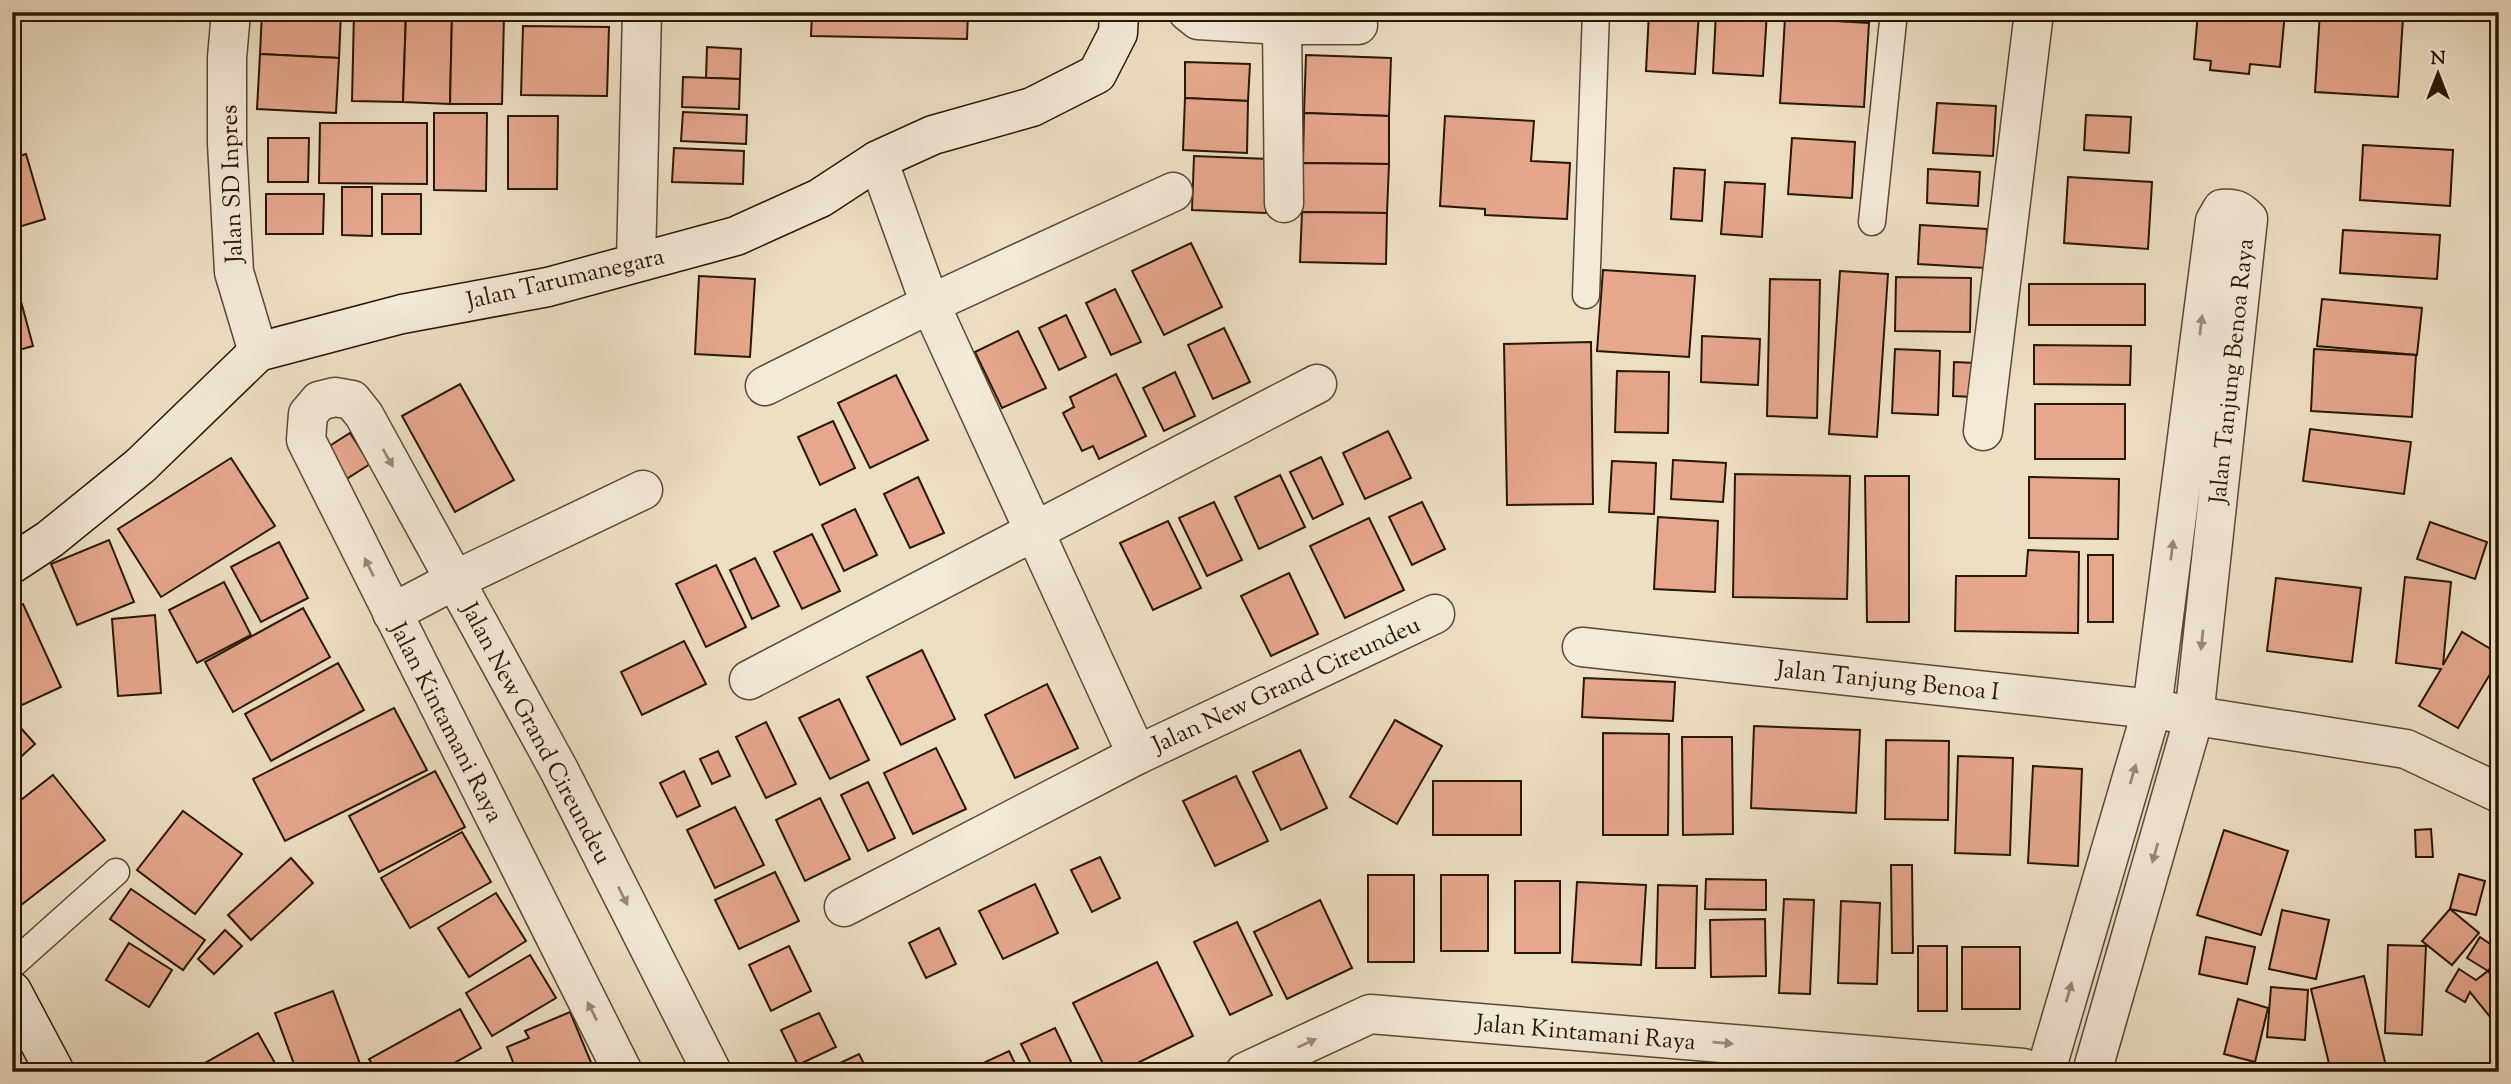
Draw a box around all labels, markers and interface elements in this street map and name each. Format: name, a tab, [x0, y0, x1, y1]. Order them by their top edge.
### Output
north arrow	[2402, 38, 2472, 108]
text: N	[2430, 46, 2446, 73]
street label: Jalan SD Inpres	[213, 104, 253, 266]
street label: Jalan Tanjung Benoa Raya	[2202, 237, 2264, 507]
street label: Jalan Tarumanegara	[461, 241, 668, 320]
one-way arrow	[2196, 313, 2207, 335]
one-way arrow	[382, 448, 394, 468]
one-way arrow	[2167, 539, 2178, 561]
one-way arrow	[363, 557, 374, 577]
street label: Jalan New Grand Cireundeu	[451, 595, 619, 871]
street label: Jalan New Grand Cireundeu	[1145, 609, 1427, 764]
street label: Jalan Kintamani Raya	[379, 615, 510, 829]
one-way arrow	[2197, 629, 2208, 651]
street label: Jalan Tanjung Benoa I	[1773, 653, 2001, 711]
one-way arrow	[2128, 762, 2139, 784]
one-way arrow	[2149, 843, 2159, 864]
one-way arrow	[617, 886, 628, 906]
one-way arrow	[2064, 981, 2075, 1003]
one-way arrow	[586, 1001, 597, 1021]
street label: Jalan Kintamani Raya	[1473, 1007, 1697, 1061]
one-way arrow	[1297, 1037, 1317, 1049]
one-way arrow	[1712, 1038, 1734, 1049]

